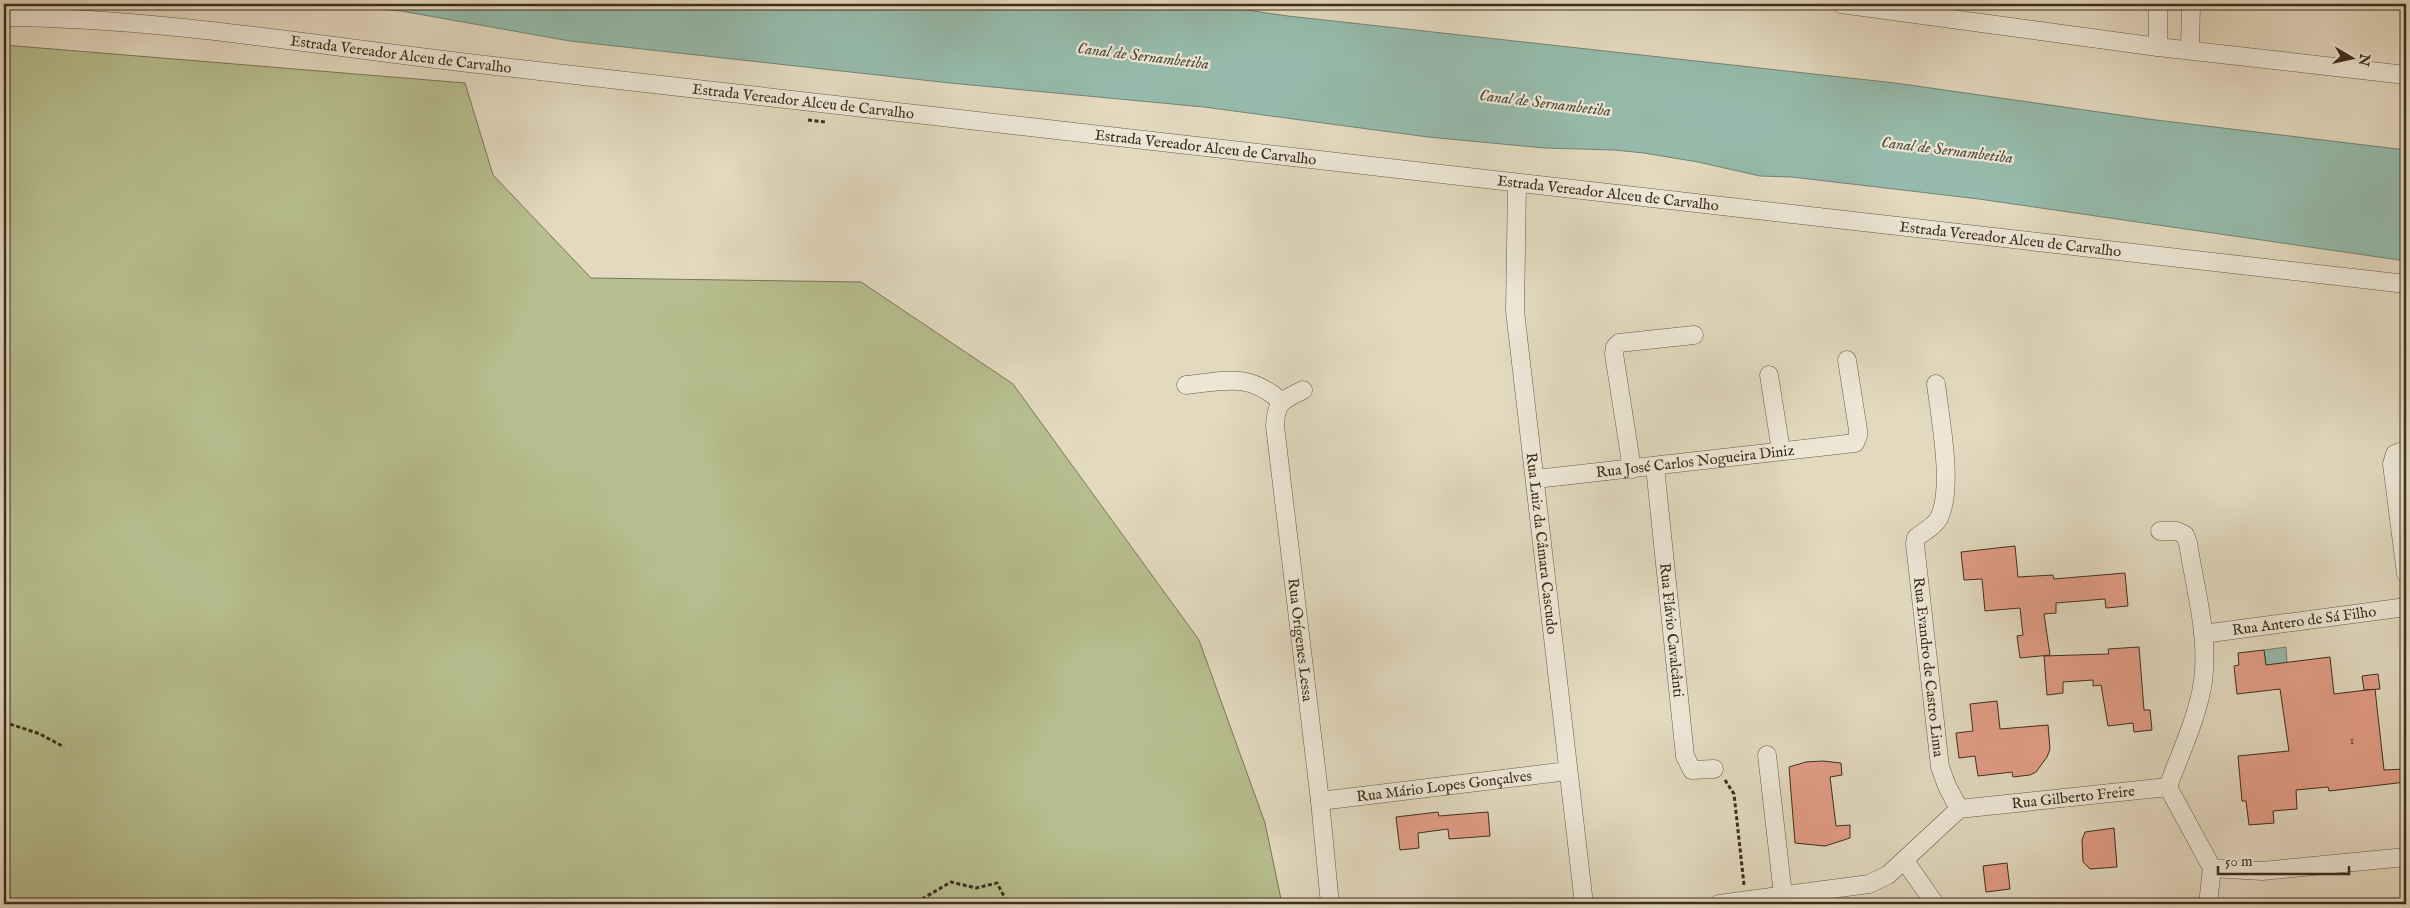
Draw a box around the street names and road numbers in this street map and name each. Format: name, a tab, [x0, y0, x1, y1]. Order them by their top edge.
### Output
street label: Estrada Vereador Alceu de Carvalho	[289, 31, 513, 77]
street label: Estrada Vereador Alceu de Carvalho	[691, 79, 915, 123]
street label: Estrada Vereador Alceu de Carvalho	[1094, 125, 1318, 169]
street label: Estrada Vereador Alceu de Carvalho	[1496, 171, 1720, 215]
street label: Estrada Vereador Alceu de Carvalho	[1899, 217, 2122, 261]
street label: Rua José Carlos Nogueira Diniz	[1595, 440, 1795, 482]
street label: Rua Luiz da Câmara Cascudo	[1522, 452, 1562, 635]
street label: Rua Flávio Cavalcânti	[1656, 562, 1688, 698]
street label: Rua Evandro de Castro Lima	[1909, 576, 1948, 758]
street label: Rua Orígenes Lessa	[1284, 577, 1318, 703]
street label: Rua Antero de Sá Filho	[2231, 602, 2377, 640]
street label: Rua Mário Lopes Gonçalves	[1355, 766, 1533, 806]
street label: Rua Gilberto Freire	[2010, 781, 2136, 813]

